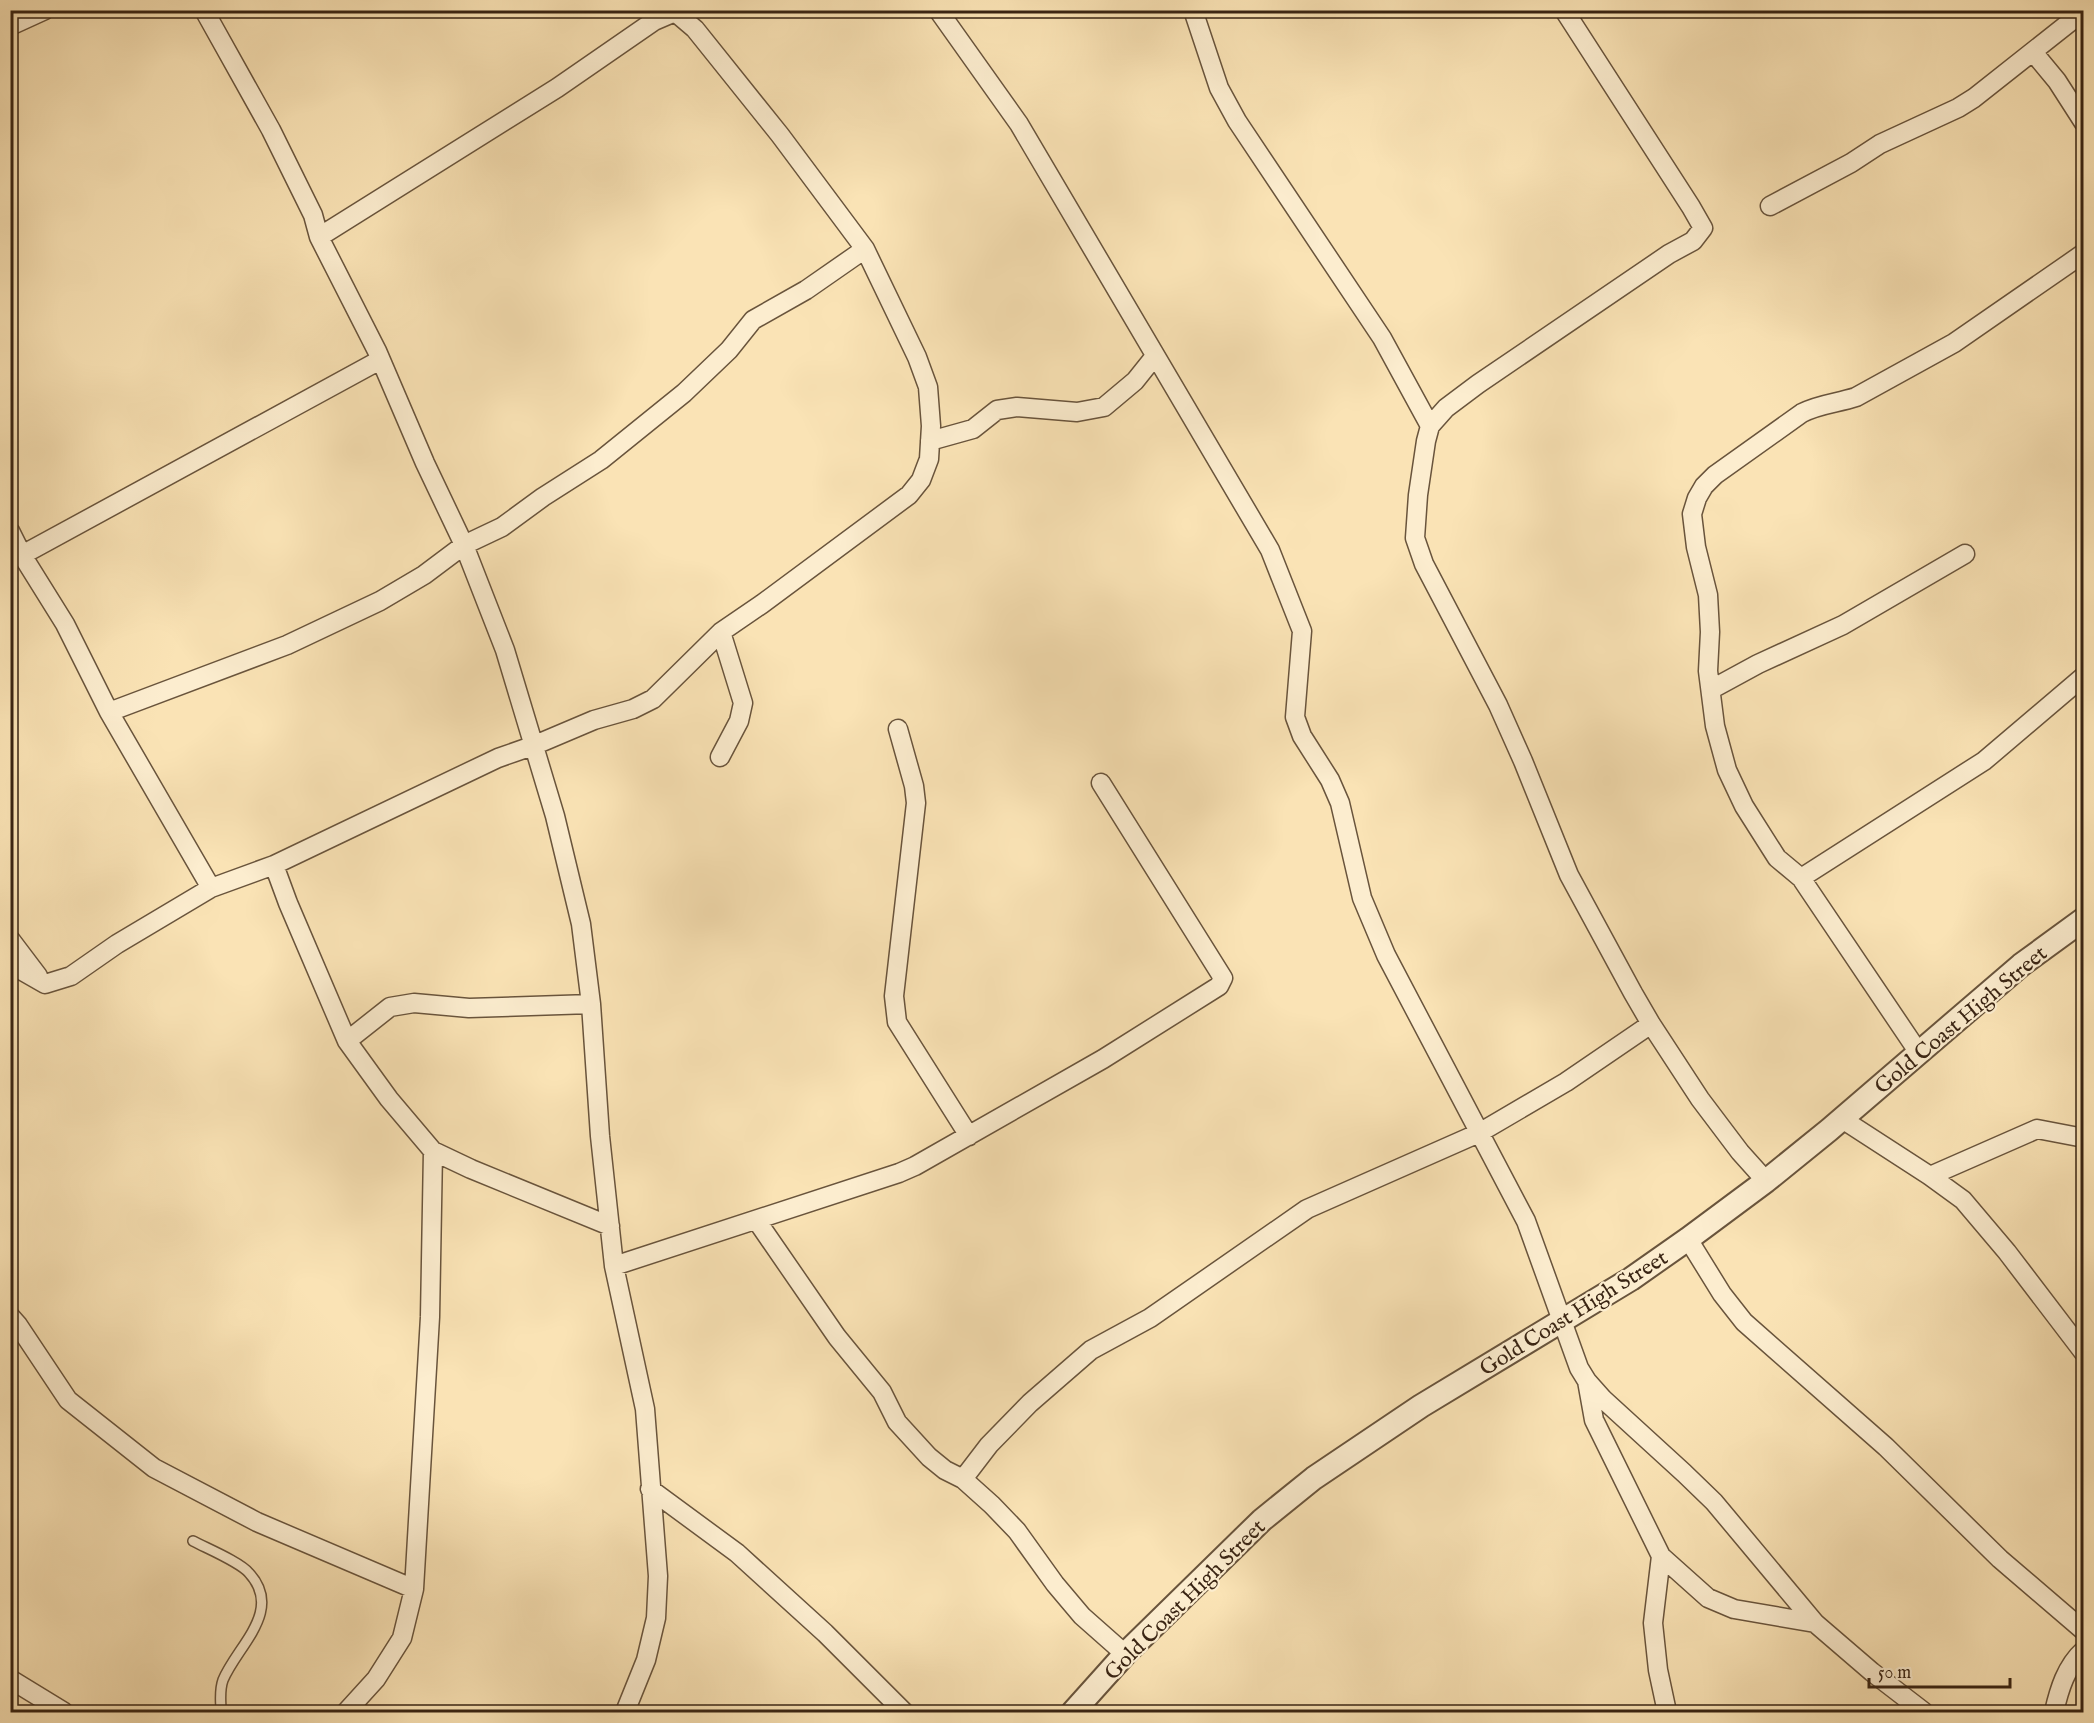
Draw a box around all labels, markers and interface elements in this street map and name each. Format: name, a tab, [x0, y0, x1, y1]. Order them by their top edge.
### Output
street label: Gold Coast High Street	[1869, 940, 2054, 1101]
street label: Gold Coast High Street	[1475, 1244, 1674, 1383]
street label: Gold Coast High Street	[1099, 1514, 1272, 1687]
scale bar	[1869, 1651, 2010, 1689]
text: 50 m	[1878, 1662, 1911, 1685]

